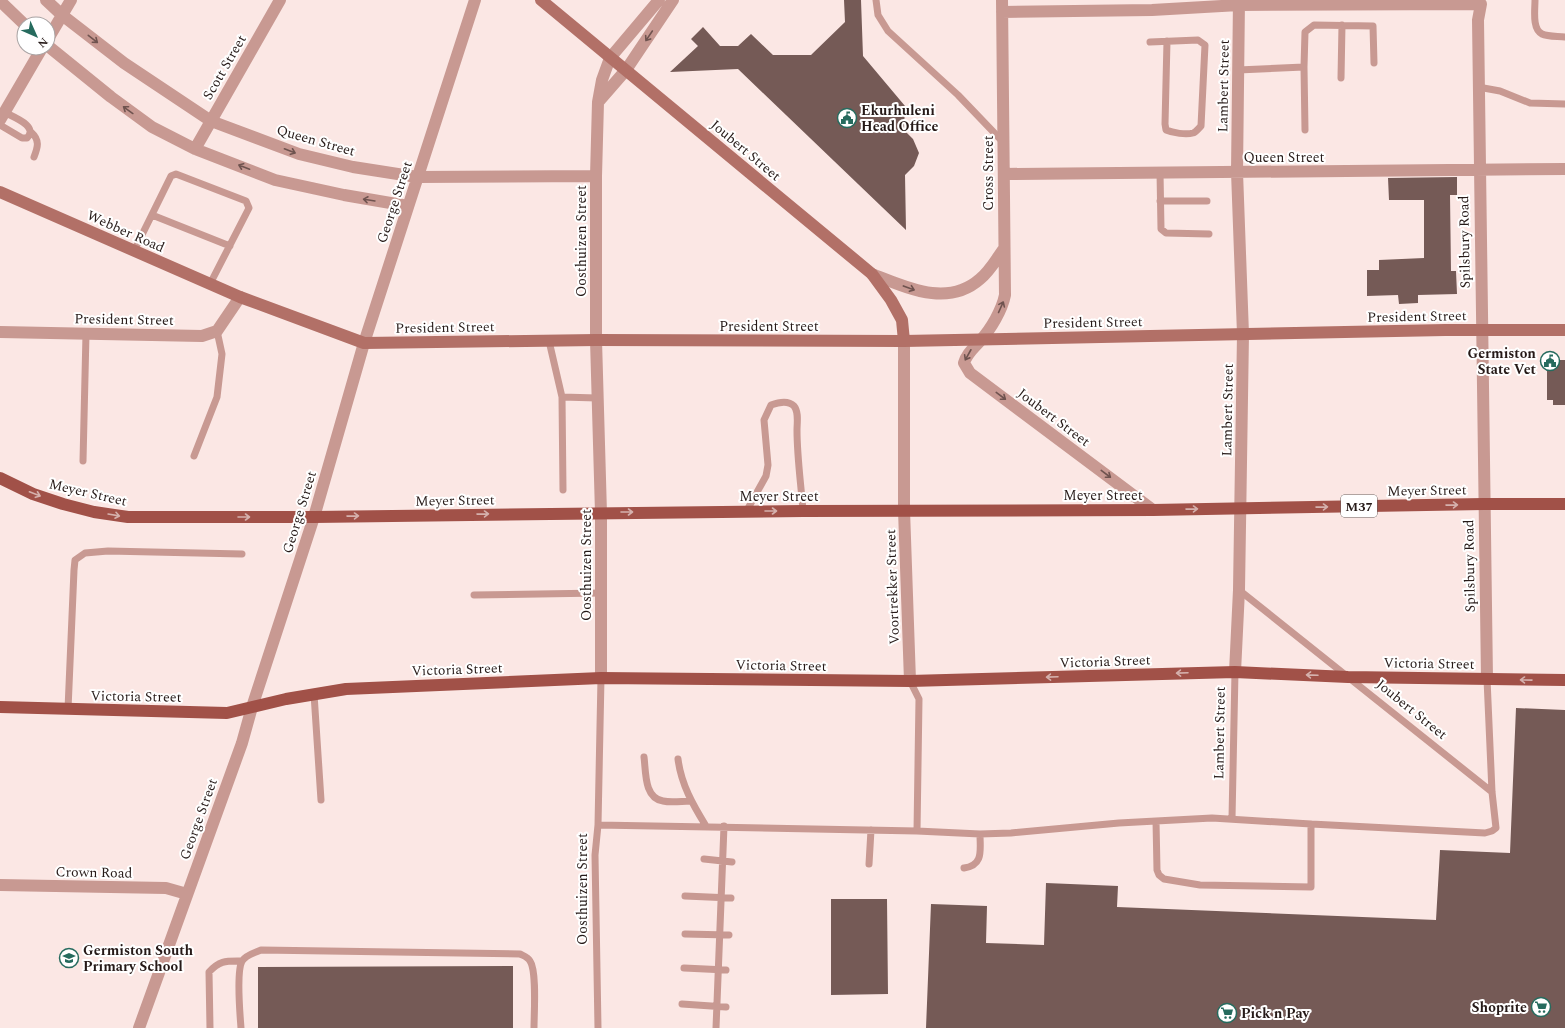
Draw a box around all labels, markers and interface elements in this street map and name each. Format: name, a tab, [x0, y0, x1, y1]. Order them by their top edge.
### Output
north arrow	[16, 16, 56, 56]
one-way arrow	[645, 30, 653, 42]
street label: Scott Street	[197, 31, 252, 104]
text: N	[34, 34, 52, 52]
one-way arrow	[87, 35, 98, 43]
street label: Lambert Street	[1212, 39, 1235, 133]
place label: Ekurhuleni Head Office	[861, 100, 938, 137]
one-way arrow	[123, 106, 134, 114]
public building icon: Ekurhuleni Head Office	[836, 107, 858, 129]
street label: Joubert Street	[706, 115, 785, 186]
street label: Queen Street	[274, 119, 358, 162]
street label: Cross Street	[978, 135, 999, 211]
one-way arrow	[283, 147, 295, 155]
street label: Queen Street	[1243, 147, 1325, 168]
street label: George Street	[371, 158, 418, 246]
one-way arrow	[238, 163, 250, 171]
street label: Oosthuizen Street	[571, 185, 592, 297]
one-way arrow	[363, 195, 376, 203]
street label: Spilsbury Road	[1453, 195, 1476, 289]
street label: Webber Road	[83, 205, 168, 258]
one-way arrow	[902, 284, 914, 292]
one-way arrow	[998, 301, 1005, 313]
street label: President Street	[1367, 305, 1467, 328]
street label: President Street	[74, 308, 174, 331]
street label: President Street	[1043, 311, 1143, 334]
street label: President Street	[395, 316, 495, 339]
street label: President Street	[719, 316, 819, 337]
place label: Germiston State Vet	[1467, 343, 1537, 380]
one-way arrow	[964, 349, 972, 361]
public building icon: Germiston State Vet	[1539, 350, 1561, 372]
street label: Lambert Street	[1216, 363, 1239, 457]
street label: Joubert Street	[1013, 383, 1094, 452]
one-way arrow	[996, 392, 1007, 401]
street label: George Street	[277, 468, 322, 556]
one-way arrow	[1100, 470, 1111, 478]
street label: Meyer Street	[47, 473, 129, 512]
street label: Meyer Street	[1387, 479, 1467, 502]
street label: Meyer Street	[1063, 485, 1143, 506]
street label: Meyer Street	[739, 486, 819, 507]
street label: Meyer Street	[415, 489, 495, 512]
one-way arrow	[29, 491, 41, 499]
road number: M37	[1341, 495, 1377, 517]
one-way arrow	[1445, 501, 1458, 508]
one-way arrow	[1315, 503, 1328, 511]
one-way arrow	[1185, 505, 1198, 513]
one-way arrow	[764, 507, 777, 515]
street label: Oosthuizen Street	[576, 509, 597, 621]
one-way arrow	[620, 509, 633, 516]
one-way arrow	[476, 510, 489, 518]
one-way arrow	[107, 511, 120, 519]
one-way arrow	[346, 512, 359, 520]
one-way arrow	[237, 513, 250, 521]
street label: Spilsbury Road	[1458, 519, 1481, 613]
street label: Voortrekker Street	[880, 529, 905, 645]
street label: Victoria Street	[1059, 649, 1151, 674]
street label: Victoria Street	[1383, 652, 1475, 675]
street label: Victoria Street	[735, 654, 827, 677]
street label: Victoria Street	[411, 657, 503, 682]
one-way arrow	[1176, 670, 1189, 677]
one-way arrow	[1306, 672, 1319, 679]
one-way arrow	[1046, 673, 1059, 681]
street label: Joubert Street	[1372, 674, 1452, 745]
one-way arrow	[1520, 676, 1533, 684]
street label: Victoria Street	[90, 685, 182, 708]
street label: Lambert Street	[1208, 686, 1231, 780]
street label: George Street	[174, 776, 223, 863]
street label: Oosthuizen Street	[572, 833, 593, 945]
street label: Crown Road	[55, 861, 133, 884]
place label: Germiston South Primary School	[83, 940, 194, 977]
school or university icon: Germiston South Primary School	[58, 947, 80, 969]
supermarket icon: Shoprite	[1530, 996, 1552, 1018]
place label: Shoprite	[1472, 997, 1527, 1018]
supermarket icon: Pick n Pay	[1216, 1002, 1238, 1024]
place label: Pick n Pay	[1241, 1003, 1311, 1024]

